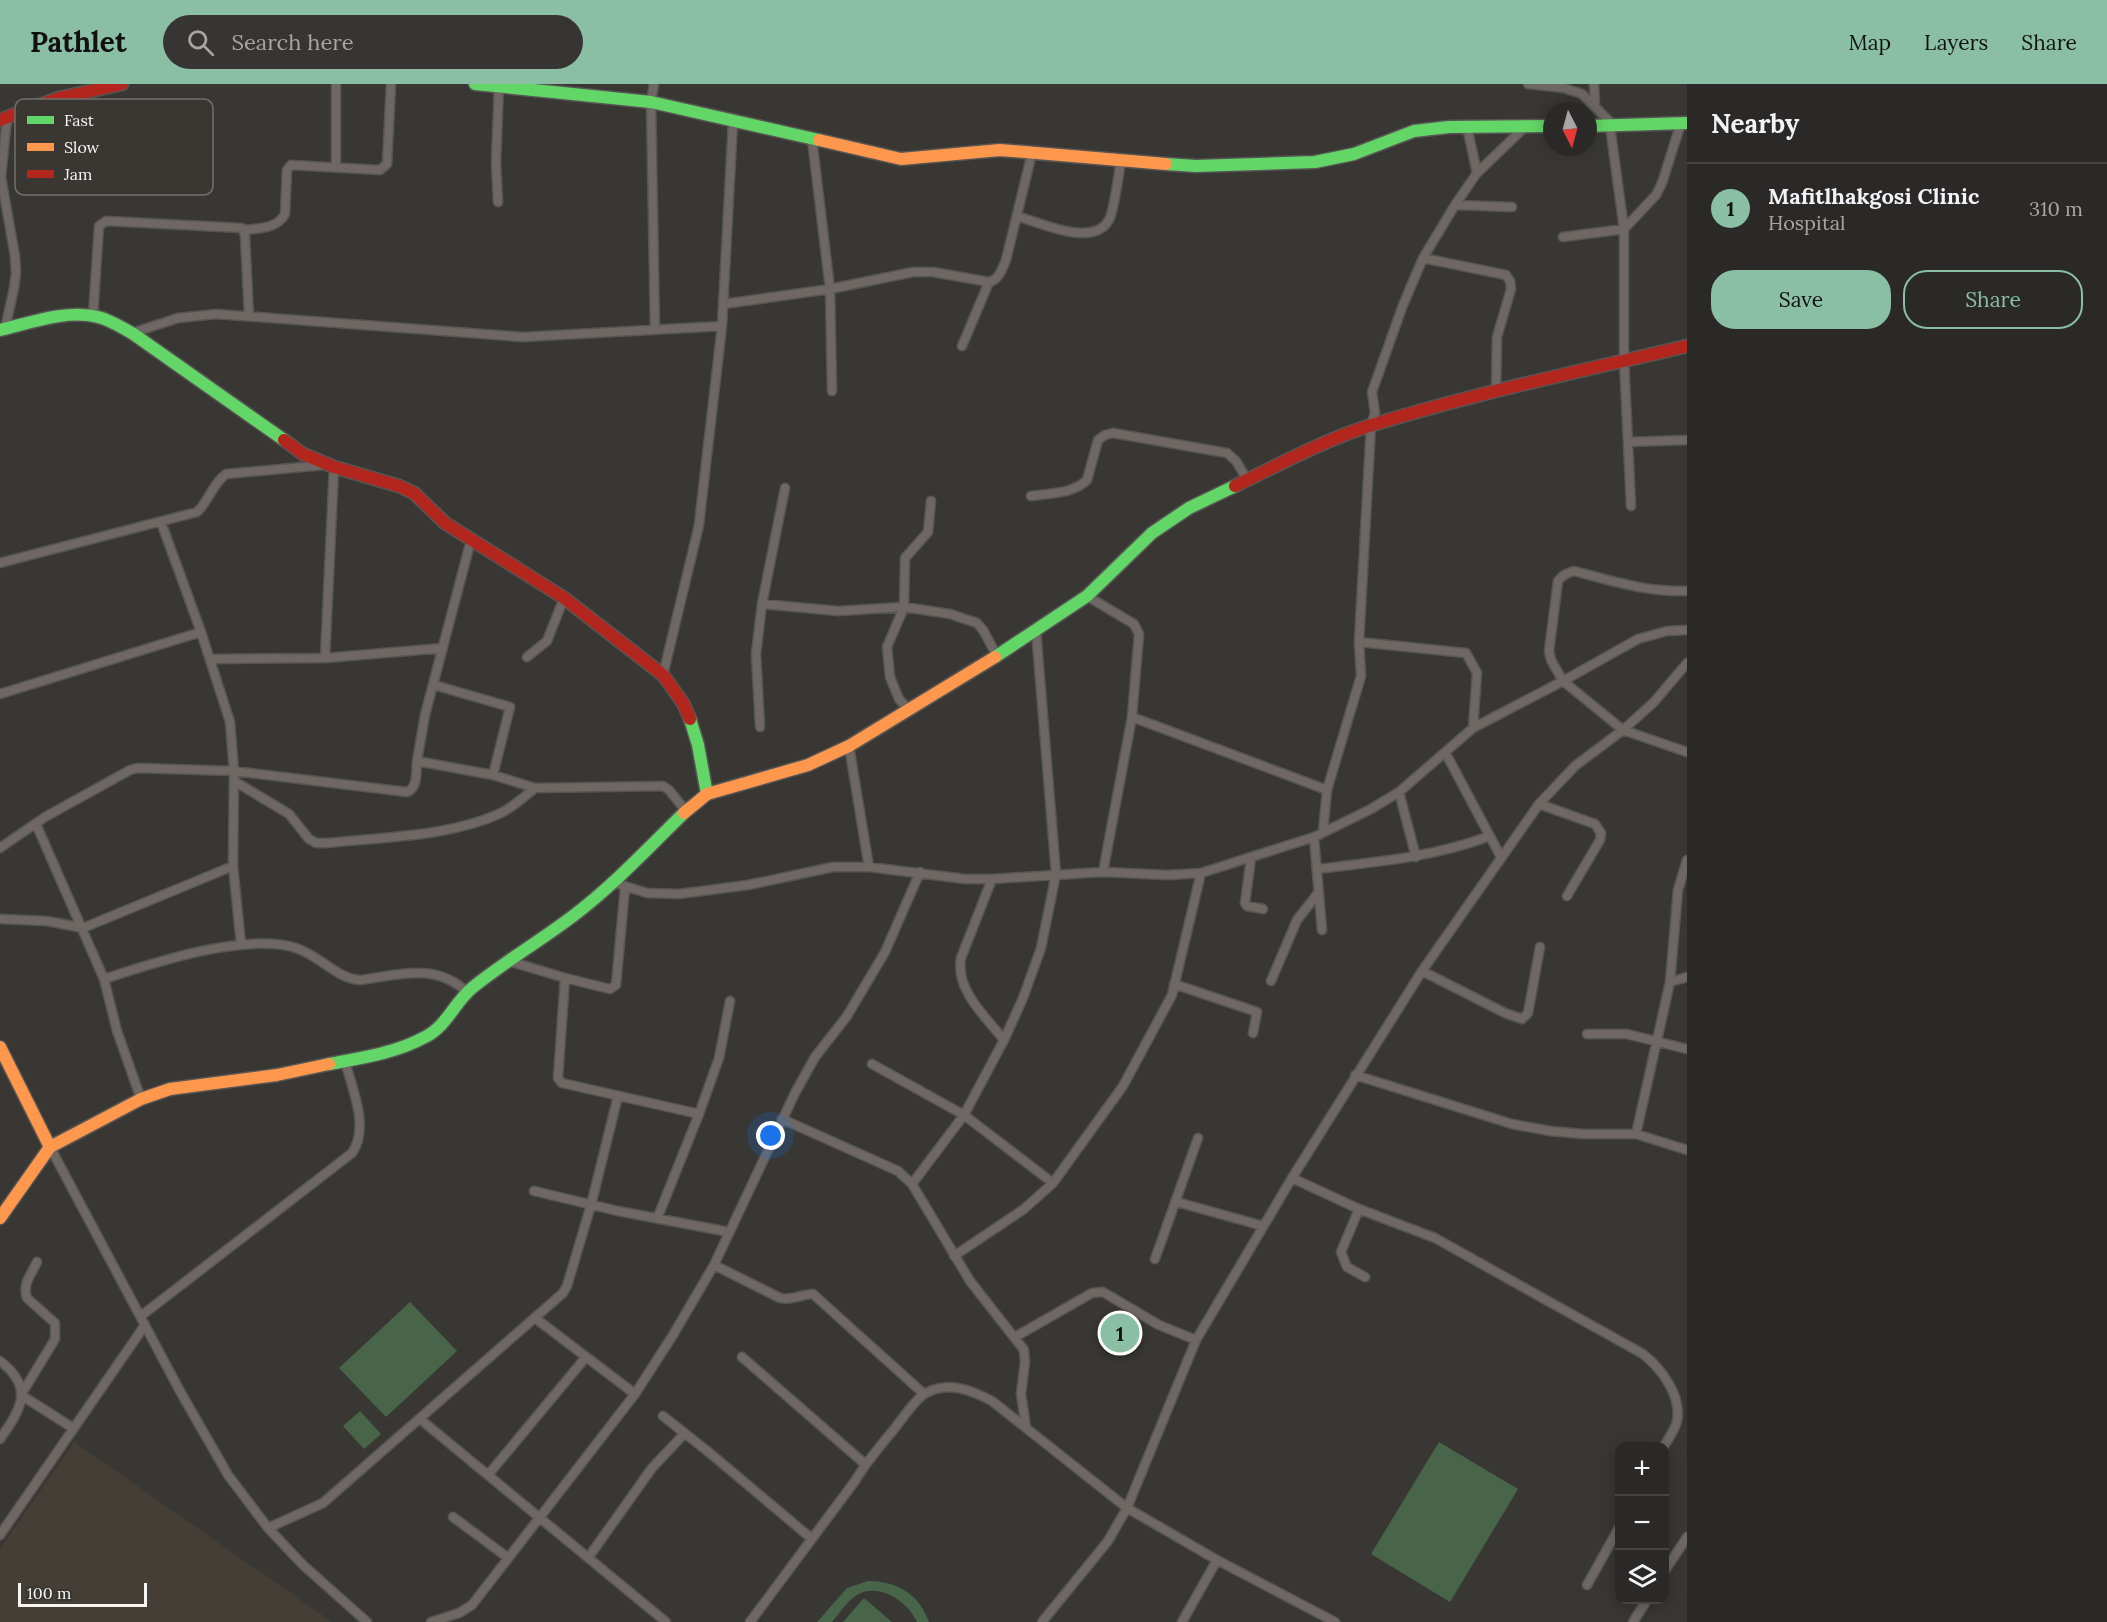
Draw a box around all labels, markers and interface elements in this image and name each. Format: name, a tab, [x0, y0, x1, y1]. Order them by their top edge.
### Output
search box	[163, 15, 583, 69]
text: Pathlet	[30, 24, 127, 60]
icon: search	[184, 26, 217, 59]
text: Search here	[232, 28, 354, 56]
text: Map	[1848, 29, 1891, 56]
text: Layers	[1924, 29, 1988, 56]
text: Share	[2021, 29, 2077, 56]
legend	[15, 99, 213, 195]
north arrow	[1543, 102, 1597, 156]
text: Nearby	[1711, 107, 1799, 140]
text: Fast	[64, 110, 95, 130]
text: Slow	[64, 137, 100, 157]
text: Jam	[63, 164, 92, 184]
text: Mafitlhakgosi Clinic	[1768, 182, 1979, 210]
text: 1	[1726, 196, 1735, 221]
text: 310 m	[2029, 196, 2083, 221]
text: Hospital	[1768, 210, 1846, 235]
button: Save	[1711, 270, 1891, 329]
button: Share	[1903, 270, 2083, 329]
your location	[756, 1121, 785, 1150]
pin: 1	[1100, 1310, 1140, 1356]
map controls	[1615, 1442, 1669, 1604]
button: +	[1615, 1442, 1669, 1496]
button: −	[1615, 1496, 1669, 1550]
button: layers	[1615, 1550, 1669, 1604]
scale bar	[18, 1580, 147, 1608]
text: 100 m	[27, 1583, 71, 1603]

